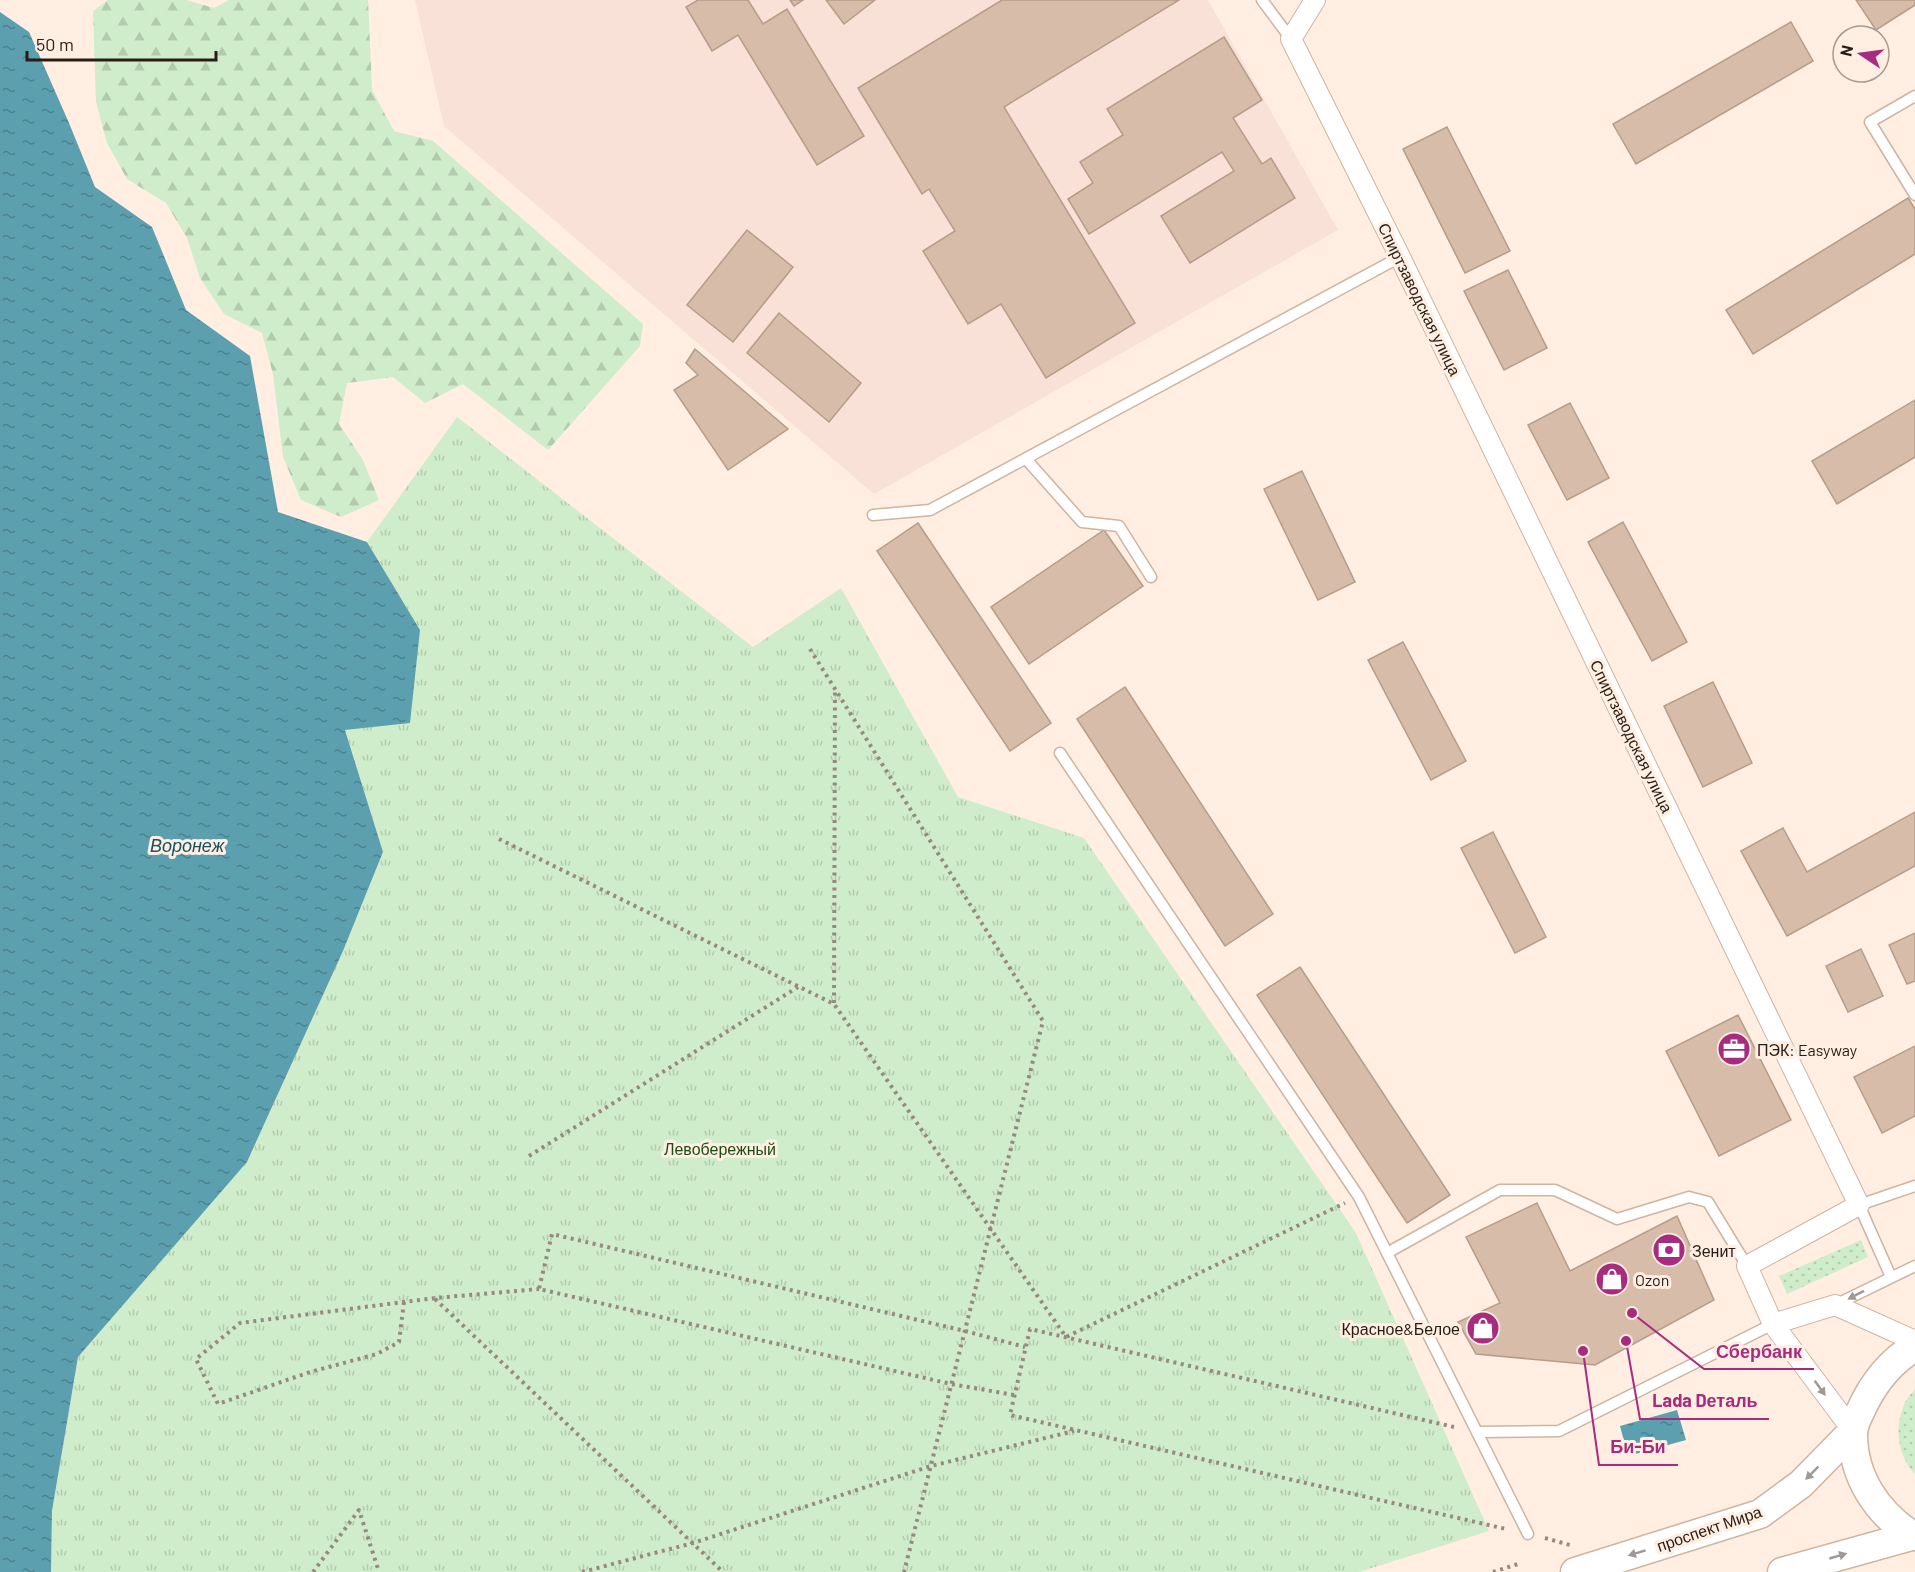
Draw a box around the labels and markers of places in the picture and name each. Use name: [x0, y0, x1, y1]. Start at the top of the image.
office icon: ПЭК: Easyway: [1716, 1031, 1752, 1067]
place label: ПЭК: Easyway: [1757, 1040, 1858, 1059]
bank icon: Зенит: [1651, 1232, 1687, 1268]
place label: Зенит: [1692, 1241, 1736, 1260]
shop icon: Ozon: [1594, 1261, 1630, 1297]
place label: Ozon: [1635, 1270, 1669, 1289]
shop icon: Красное&Белое: [1465, 1310, 1501, 1346]
place label: Красное&Белое: [1342, 1319, 1460, 1338]
callout: Сбербанк: [1704, 1333, 1814, 1369]
callout: Lada Dеталь: [1640, 1383, 1769, 1419]
callout: Би-Би: [1599, 1429, 1678, 1465]

